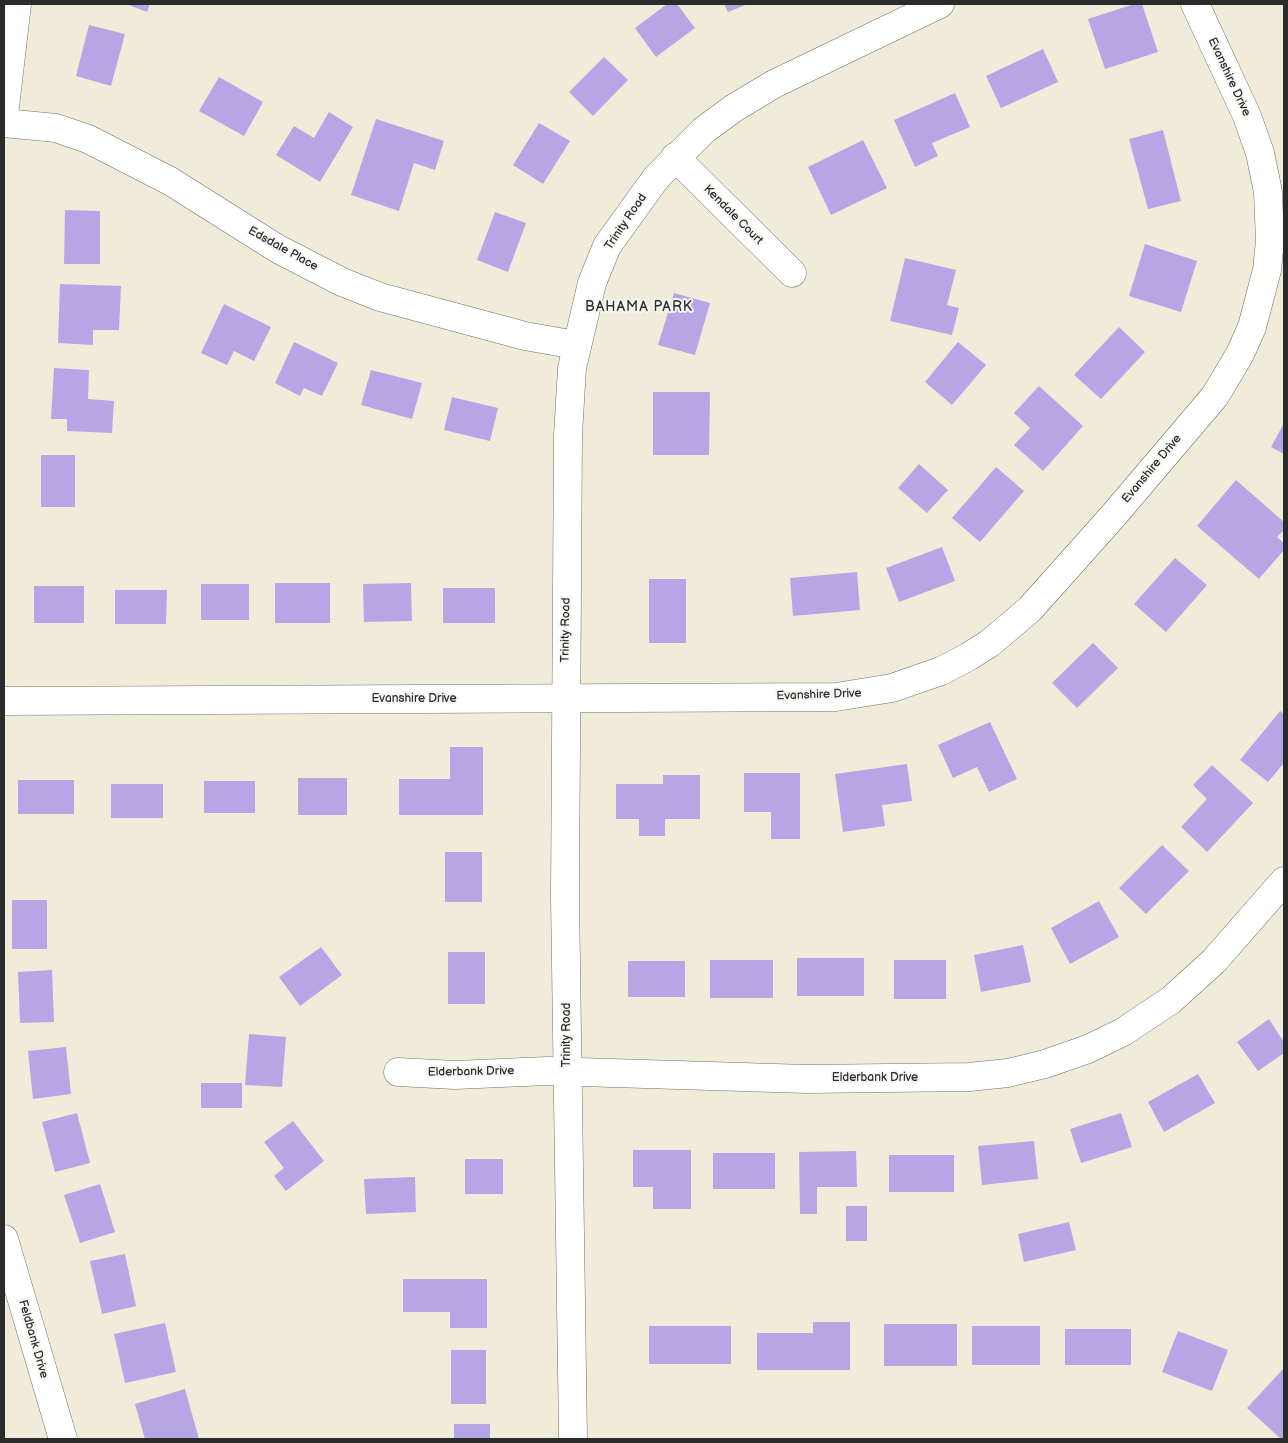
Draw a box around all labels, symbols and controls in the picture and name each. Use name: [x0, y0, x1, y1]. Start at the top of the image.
street label: Evanshire Drive: [1204, 35, 1254, 119]
street label: Kendale Court: [700, 182, 766, 248]
street label: Trinity Road: [602, 191, 650, 253]
street label: Edsdale Place: [245, 224, 321, 274]
district label: BAHAMA PARK: [584, 299, 694, 315]
street label: Evanshire Drive: [1119, 432, 1185, 506]
street label: Trinity Road: [558, 598, 574, 662]
street label: Evanshire Drive: [776, 686, 862, 704]
street label: Evanshire Drive: [371, 692, 457, 706]
street label: Trinity Road: [560, 1003, 574, 1067]
street label: Elderbank Drive: [428, 1064, 514, 1080]
street label: Elderbank Drive: [832, 1071, 918, 1085]
street label: Feldbank Drive: [15, 1298, 51, 1380]

